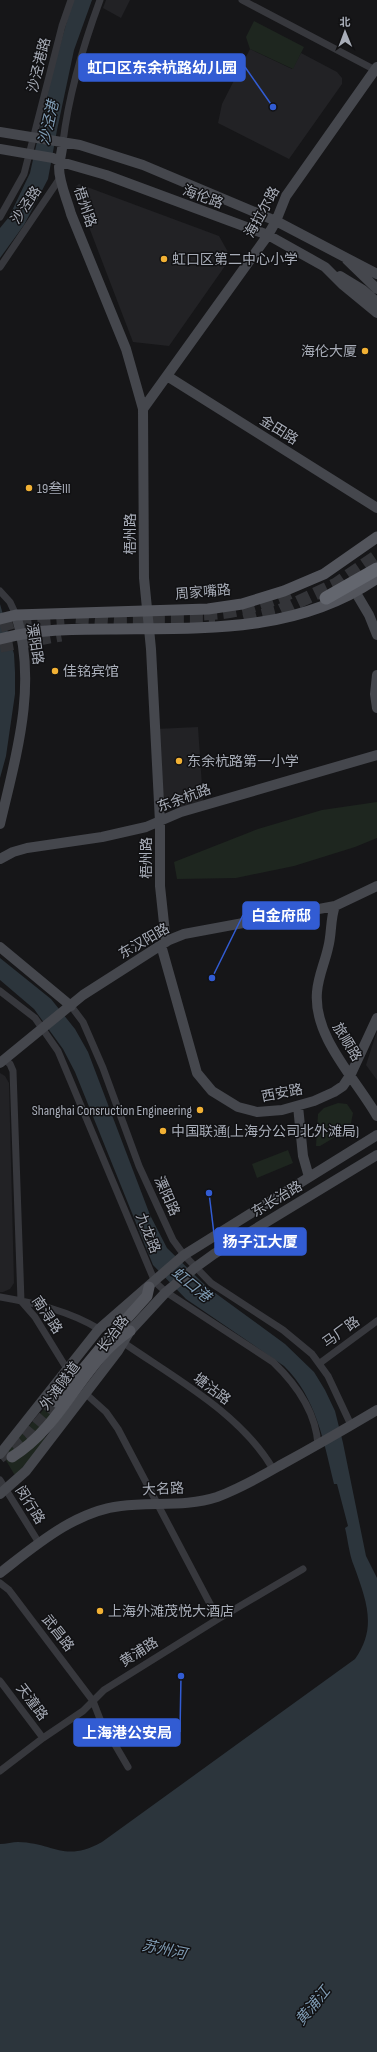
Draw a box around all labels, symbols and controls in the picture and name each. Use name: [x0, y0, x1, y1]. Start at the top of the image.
north arrow: [325, 12, 365, 52]
text: 北: [339, 16, 350, 29]
street label: 沙泾港路: [24, 36, 54, 94]
callout: 虹口区东余杭路幼儿园: [79, 54, 245, 81]
text: 虹口区东余杭路幼儿园: [87, 59, 237, 78]
water label: 沙泾港: [35, 97, 64, 147]
street label: 海伦路: [180, 182, 226, 212]
street label: 沙泾路: [7, 183, 45, 227]
street label: 海拉尔路: [241, 183, 283, 241]
street label: 梧州路: [70, 184, 100, 230]
place label: 虹口区第二中心小学: [172, 251, 298, 268]
marker: 虹口区第二中心小学: [159, 254, 169, 264]
place label: 海伦大厦: [301, 343, 357, 360]
marker: 海伦大厦: [360, 346, 370, 356]
street label: 金田路: [257, 412, 301, 448]
place label: 19叁III: [37, 480, 71, 497]
marker: 19叁III: [24, 483, 34, 493]
street label: 梧州路: [122, 513, 139, 555]
street label: 周家嘴路: [174, 581, 232, 603]
street label: 溧阳路: [23, 622, 47, 666]
place label: 佳铭宾馆: [63, 663, 119, 680]
marker: 佳铭宾馆: [50, 666, 60, 676]
place label: 东余杭路第一小学: [187, 753, 299, 770]
marker: 东余杭路第一小学: [174, 756, 184, 766]
street label: 东余杭路: [155, 780, 213, 816]
street label: 梧州路: [138, 837, 155, 879]
callout: 白金府邸: [243, 902, 319, 929]
text: 白金府邸: [251, 907, 311, 926]
street label: 东汉阳路: [116, 920, 172, 962]
street label: 旅顺路: [329, 1020, 365, 1064]
street label: 西安路: [260, 1081, 304, 1105]
place label: Shanghai Consruction Engineering: [32, 1102, 192, 1119]
marker: Shanghai Consruction Engineering: [195, 1105, 205, 1115]
place label: 中国联通(上海分公司北外滩局): [171, 1123, 359, 1140]
marker: 中国联通(上海分公司北外滩局): [158, 1126, 168, 1136]
street label: 溧阳路: [151, 1173, 183, 1219]
street label: 东长治路: [249, 1177, 305, 1221]
street label: 九龙路: [132, 1210, 164, 1256]
callout: 扬子江大厦: [215, 1228, 306, 1255]
text: 扬子江大厦: [222, 1233, 298, 1252]
water label: 虹口港: [168, 1263, 216, 1308]
street label: 南浔路: [28, 1293, 66, 1337]
street label: 长治路: [94, 1312, 132, 1356]
street label: 马厂路: [319, 1313, 363, 1351]
street label: 外滩隧道: [36, 1359, 84, 1413]
street label: 塘沽路: [190, 1370, 234, 1408]
street label: 大名路: [142, 1479, 184, 1499]
street label: 闵行路: [12, 1483, 48, 1527]
place label: 上海外滩茂悦大酒店: [108, 1603, 234, 1620]
marker: 上海外滩茂悦大酒店: [95, 1606, 105, 1616]
street label: 武昌路: [38, 1611, 78, 1655]
street label: 黄浦路: [117, 1634, 161, 1670]
street label: 天潼路: [13, 1680, 51, 1724]
callout: 上海港公安局: [74, 1719, 180, 1746]
text: 上海港公安局: [82, 1724, 172, 1743]
water label: 苏州河: [140, 1936, 191, 1965]
water label: 黄浦江: [291, 1981, 336, 2029]

